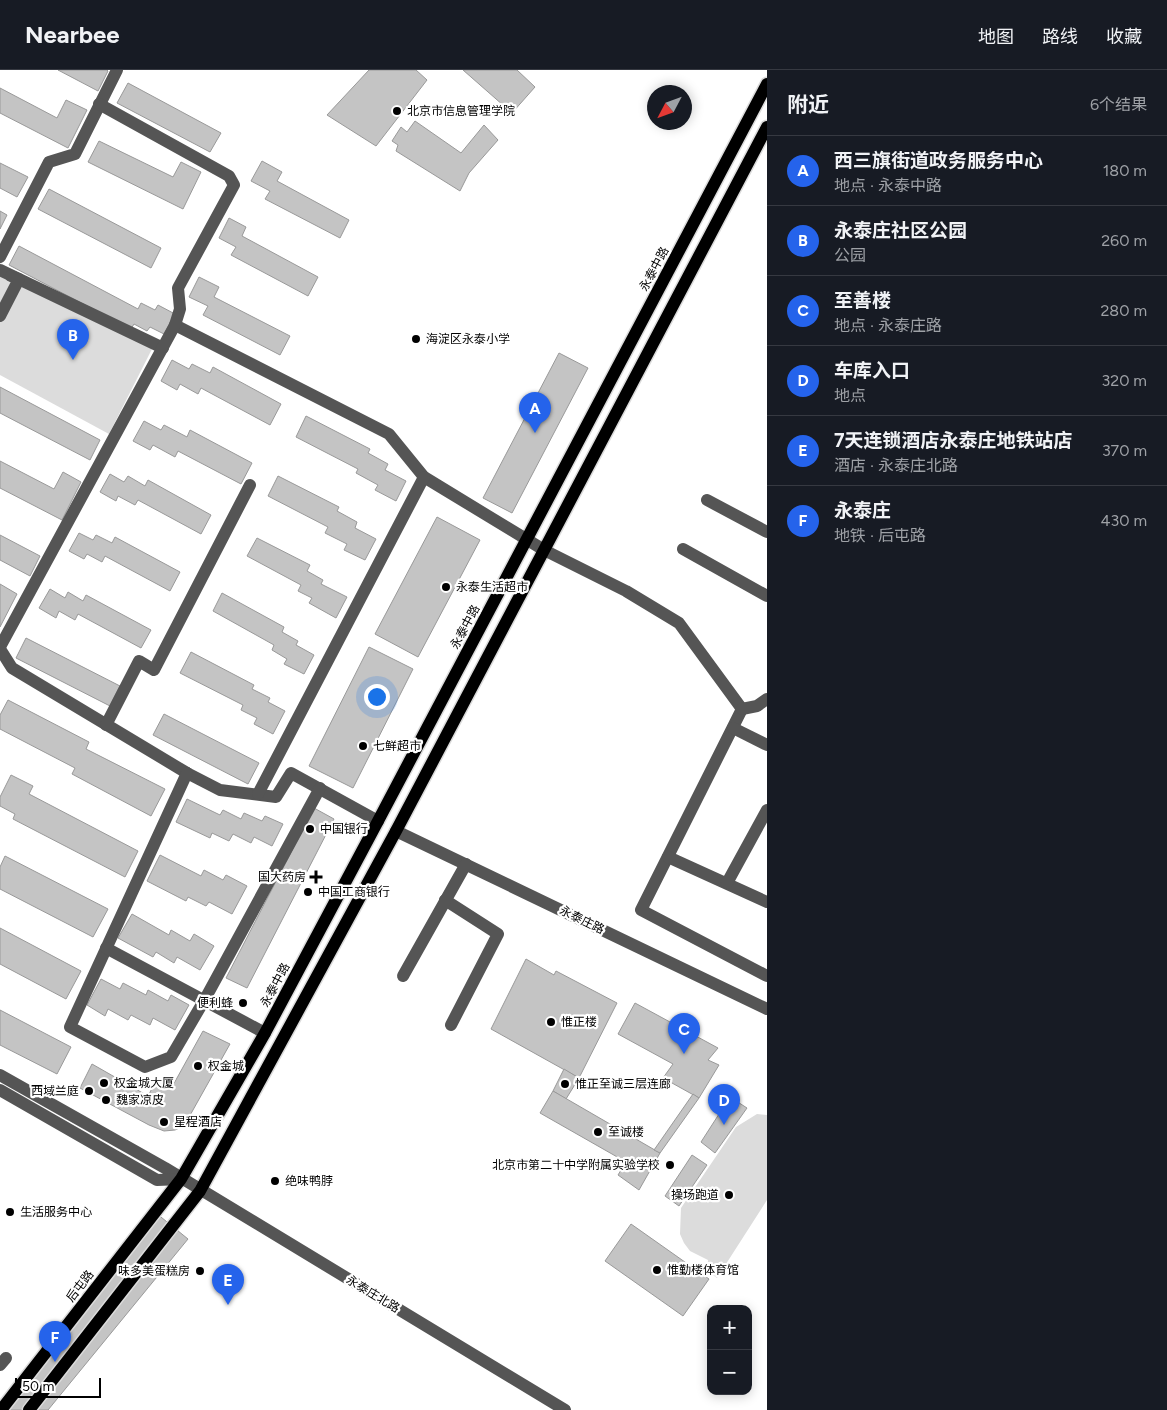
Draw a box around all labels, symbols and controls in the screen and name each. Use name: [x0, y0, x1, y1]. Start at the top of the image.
text: Nearbee: [25, 20, 120, 49]
text: 地图: [978, 26, 1014, 48]
text: 路线: [1042, 26, 1078, 48]
text: 收藏: [1106, 26, 1142, 48]
north arrow: [647, 85, 692, 130]
text: 附近: [787, 92, 829, 117]
text: 6个结果: [1090, 95, 1147, 114]
place label: 北京市信息管理学院: [407, 104, 515, 118]
marker: 北京市信息管理学院: [391, 105, 403, 117]
text: 西三旗街道政务服务中心: [834, 149, 1043, 172]
text: A: [797, 161, 809, 180]
text: 180 m: [1103, 161, 1147, 180]
text: 地点 · 永泰中路: [834, 176, 942, 195]
text: 永泰庄社区公园: [834, 219, 967, 242]
text: B: [798, 231, 808, 250]
text: 260 m: [1101, 231, 1147, 250]
street label: 永泰中路: [637, 245, 671, 293]
text: 公园: [834, 246, 866, 265]
text: 至善楼: [834, 289, 891, 312]
text: C: [797, 301, 809, 320]
text: 280 m: [1100, 301, 1147, 320]
text: 地点 · 永泰庄路: [834, 316, 942, 335]
pin: B: [57, 319, 89, 360]
place label: 海淀区永泰小学: [426, 332, 510, 346]
marker: 海淀区永泰小学: [410, 333, 422, 345]
text: 车库入口: [834, 359, 910, 382]
text: D: [797, 371, 809, 390]
text: 320 m: [1102, 371, 1147, 390]
text: 地点: [834, 386, 866, 405]
pin: A: [519, 392, 551, 433]
text: 7天连锁酒店永泰庄地铁站店: [834, 429, 1073, 452]
text: E: [798, 441, 808, 460]
text: 370 m: [1102, 441, 1147, 460]
text: 酒店 · 永泰庄北路: [834, 456, 958, 475]
text: 永泰庄: [834, 499, 891, 522]
text: F: [799, 511, 807, 530]
text: 430 m: [1101, 511, 1147, 530]
text: 地铁 · 后屯路: [834, 526, 926, 545]
place label: 永泰生活超市: [456, 580, 528, 594]
marker: 永泰生活超市: [440, 581, 452, 593]
street label: 永泰中路: [448, 603, 482, 651]
your location: [364, 684, 390, 710]
place label: 七鲜超市: [373, 739, 421, 753]
marker: 七鲜超市: [357, 740, 369, 752]
place label: 中国银行: [320, 822, 368, 836]
marker: 中国银行: [304, 823, 316, 835]
place label: 国大药房: [258, 870, 306, 884]
marker: 国大药房: [310, 871, 322, 883]
place label: 中国工商银行: [318, 885, 390, 899]
marker: 中国工商银行: [302, 886, 314, 898]
street label: 永泰庄路: [557, 903, 607, 937]
street label: 永泰中路: [258, 961, 292, 1009]
place label: 便利蜂: [197, 996, 233, 1010]
marker: 便利蜂: [237, 997, 249, 1009]
pin: C: [668, 1013, 700, 1054]
place label: 惟正楼: [561, 1015, 597, 1029]
marker: 惟正楼: [545, 1016, 557, 1028]
place label: 权金城: [208, 1059, 244, 1073]
marker: 权金城: [192, 1060, 204, 1072]
place label: 权金城大厦: [114, 1076, 174, 1090]
marker: 权金城大厦: [98, 1077, 110, 1089]
place label: 惟正至诚三层连廊: [575, 1077, 671, 1091]
marker: 惟正至诚三层连廊: [559, 1078, 571, 1090]
place label: 西域兰庭: [31, 1084, 79, 1098]
pin: D: [708, 1084, 740, 1125]
marker: 西域兰庭: [83, 1085, 95, 1097]
place label: 魏家凉皮: [116, 1093, 164, 1107]
marker: 魏家凉皮: [100, 1094, 112, 1106]
place label: 星程酒店: [174, 1115, 222, 1129]
marker: 星程酒店: [158, 1116, 170, 1128]
place label: 至诚楼: [608, 1125, 644, 1139]
marker: 至诚楼: [592, 1126, 604, 1138]
place label: 北京市第二十中学附属实验学校: [492, 1158, 660, 1172]
marker: 北京市第二十中学附属实验学校: [664, 1159, 676, 1171]
place label: 绝味鸭脖: [285, 1174, 333, 1188]
marker: 绝味鸭脖: [269, 1175, 281, 1187]
place label: 操场跑道: [671, 1188, 719, 1202]
marker: 操场跑道: [723, 1189, 735, 1201]
place label: 生活服务中心: [20, 1205, 92, 1219]
marker: 生活服务中心: [4, 1206, 16, 1218]
place label: 惟勤楼体育馆: [667, 1263, 739, 1277]
place label: 味多美蛋糕房: [118, 1264, 190, 1278]
pin: E: [212, 1264, 244, 1305]
marker: 惟勤楼体育馆: [651, 1264, 663, 1276]
marker: 味多美蛋糕房: [194, 1265, 206, 1277]
street label: 后屯路: [63, 1268, 97, 1304]
street label: 永泰庄北路: [344, 1273, 402, 1315]
map controls: [707, 1305, 752, 1395]
button: +: [707, 1305, 752, 1350]
pin: F: [39, 1321, 71, 1362]
button: −: [707, 1350, 752, 1395]
scale bar: [15, 1375, 101, 1398]
text: 50 m: [22, 1378, 54, 1395]

